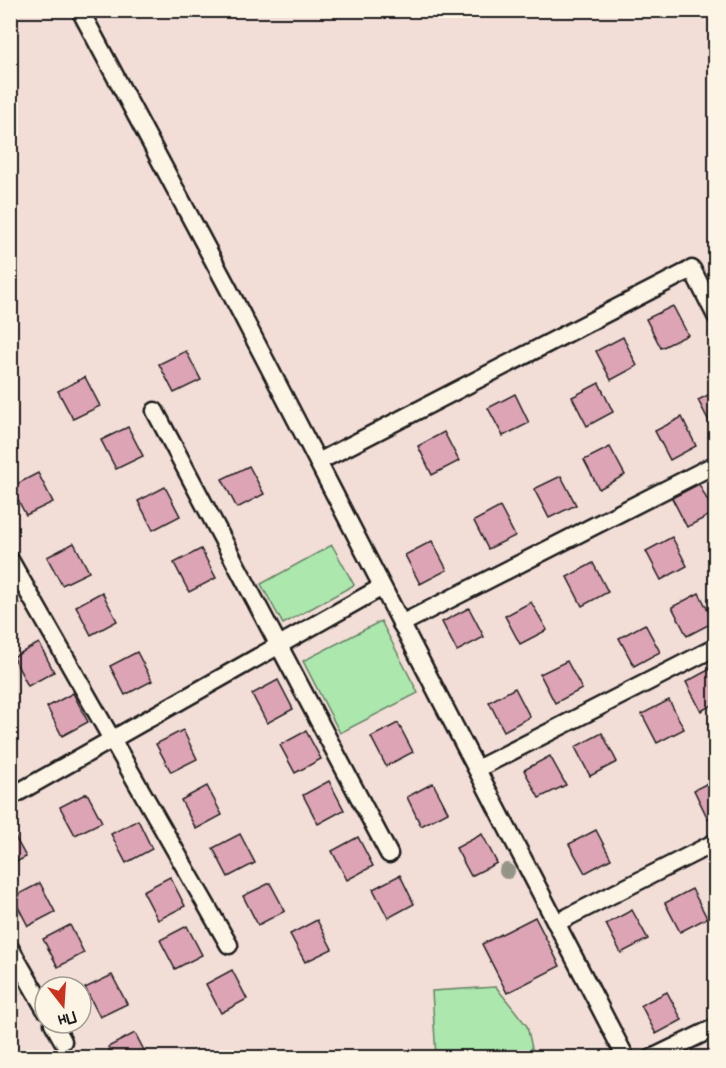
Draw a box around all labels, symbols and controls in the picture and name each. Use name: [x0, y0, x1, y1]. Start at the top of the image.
north arrow: [33, 975, 93, 1035]
text: Пн: [56, 1006, 78, 1031]

